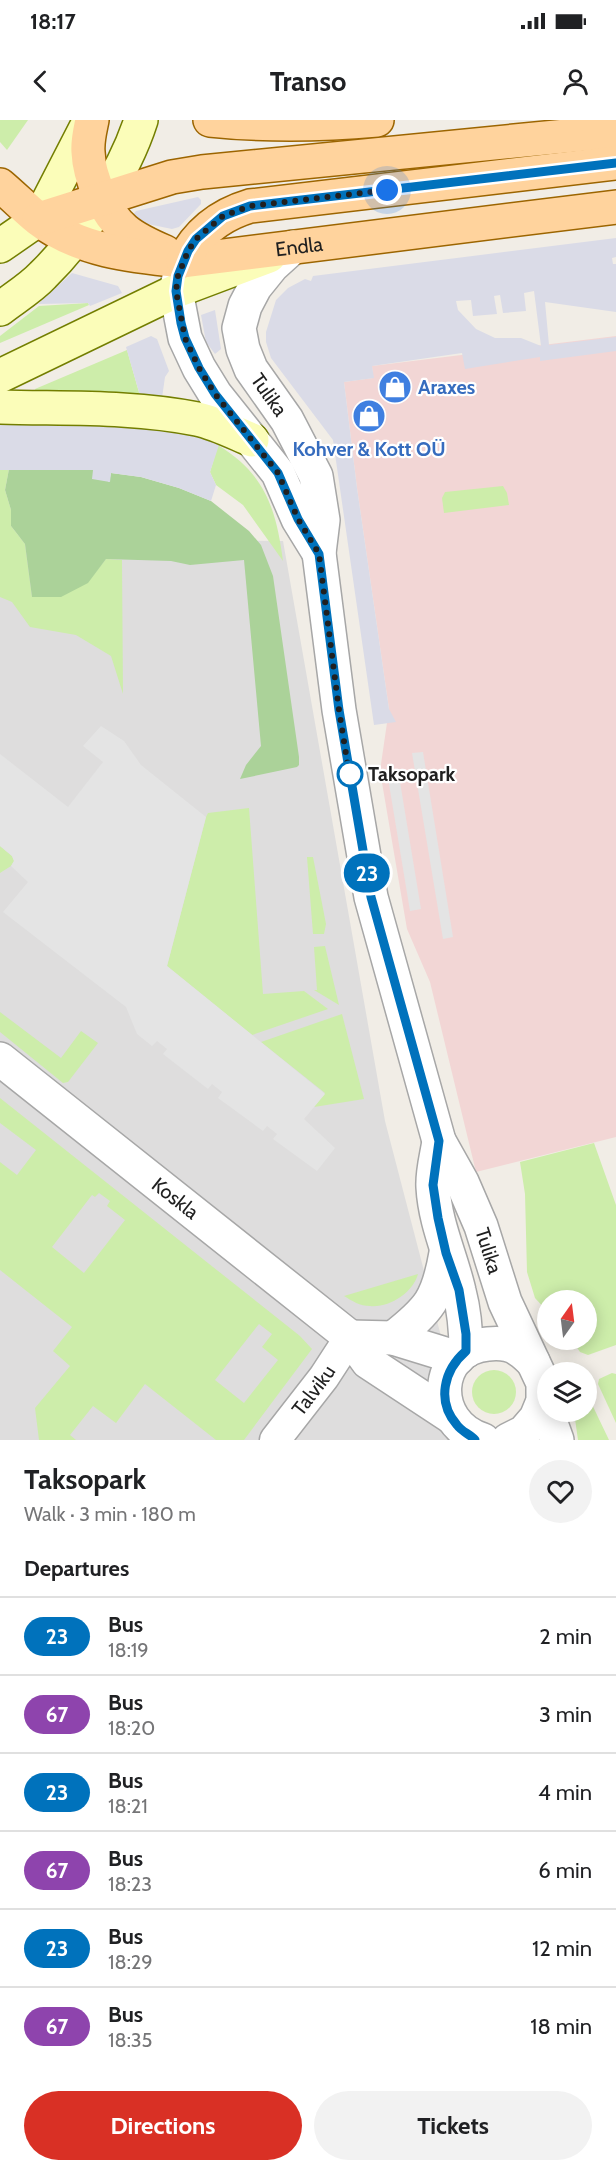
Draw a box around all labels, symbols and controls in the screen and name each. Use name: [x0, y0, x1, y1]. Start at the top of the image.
text: 18:17: [30, 8, 76, 35]
icon: back: [24, 65, 57, 98]
text: Transo: [270, 65, 346, 98]
icon: person: [559, 65, 592, 98]
your location: [372, 175, 402, 205]
street label: Endla: [274, 232, 324, 261]
street label: Tulika: [246, 369, 293, 421]
shop icon: Araxes: [377, 369, 413, 405]
place label: Araxes: [418, 375, 475, 399]
shop icon: Kohver & Kott OÜ: [351, 398, 387, 434]
place label: Kohver & Kott OÜ: [292, 437, 446, 461]
marker: Taksopark: [337, 761, 363, 787]
place label: Taksopark: [368, 762, 456, 786]
line badge: 23: [340, 854, 394, 892]
text: 23: [356, 861, 378, 886]
street label: Koskla: [147, 1172, 204, 1225]
street label: Tulika: [470, 1225, 507, 1277]
north arrow: [537, 1290, 597, 1350]
map controls: [537, 1290, 597, 1422]
street label: Talviku: [287, 1361, 340, 1420]
button: layers: [537, 1362, 597, 1422]
button: heart: [529, 1460, 592, 1523]
text: Taksopark: [24, 1462, 146, 1496]
text: Walk · 3 min · 180 m: [24, 1502, 196, 1526]
text: Departures: [24, 1555, 129, 1582]
text: Bus: [108, 1611, 143, 1638]
text: 2 min: [539, 1623, 592, 1650]
text: 23: [46, 1624, 68, 1649]
text: 18:19: [108, 1638, 149, 1662]
text: Bus: [108, 1689, 143, 1716]
text: 3 min: [539, 1701, 592, 1728]
text: 67: [46, 1702, 68, 1727]
text: 18:20: [108, 1716, 155, 1740]
text: Bus: [108, 1767, 143, 1794]
text: 4 min: [538, 1779, 592, 1806]
text: 23: [46, 1780, 68, 1805]
text: 18:21: [108, 1794, 148, 1818]
text: Bus: [108, 1845, 143, 1872]
text: 6 min: [538, 1857, 592, 1884]
text: 67: [46, 1858, 68, 1883]
text: 18:23: [108, 1872, 152, 1896]
text: Bus: [108, 1923, 143, 1950]
text: 12 min: [532, 1935, 592, 1962]
text: 23: [46, 1936, 68, 1961]
text: 18:29: [108, 1950, 153, 1974]
text: Bus: [108, 2001, 143, 2028]
text: 18 min: [530, 2013, 592, 2040]
text: 67: [46, 2014, 68, 2039]
text: 18:35: [108, 2028, 152, 2052]
button: Directions: [24, 2091, 302, 2160]
button: Tickets: [314, 2091, 592, 2160]

